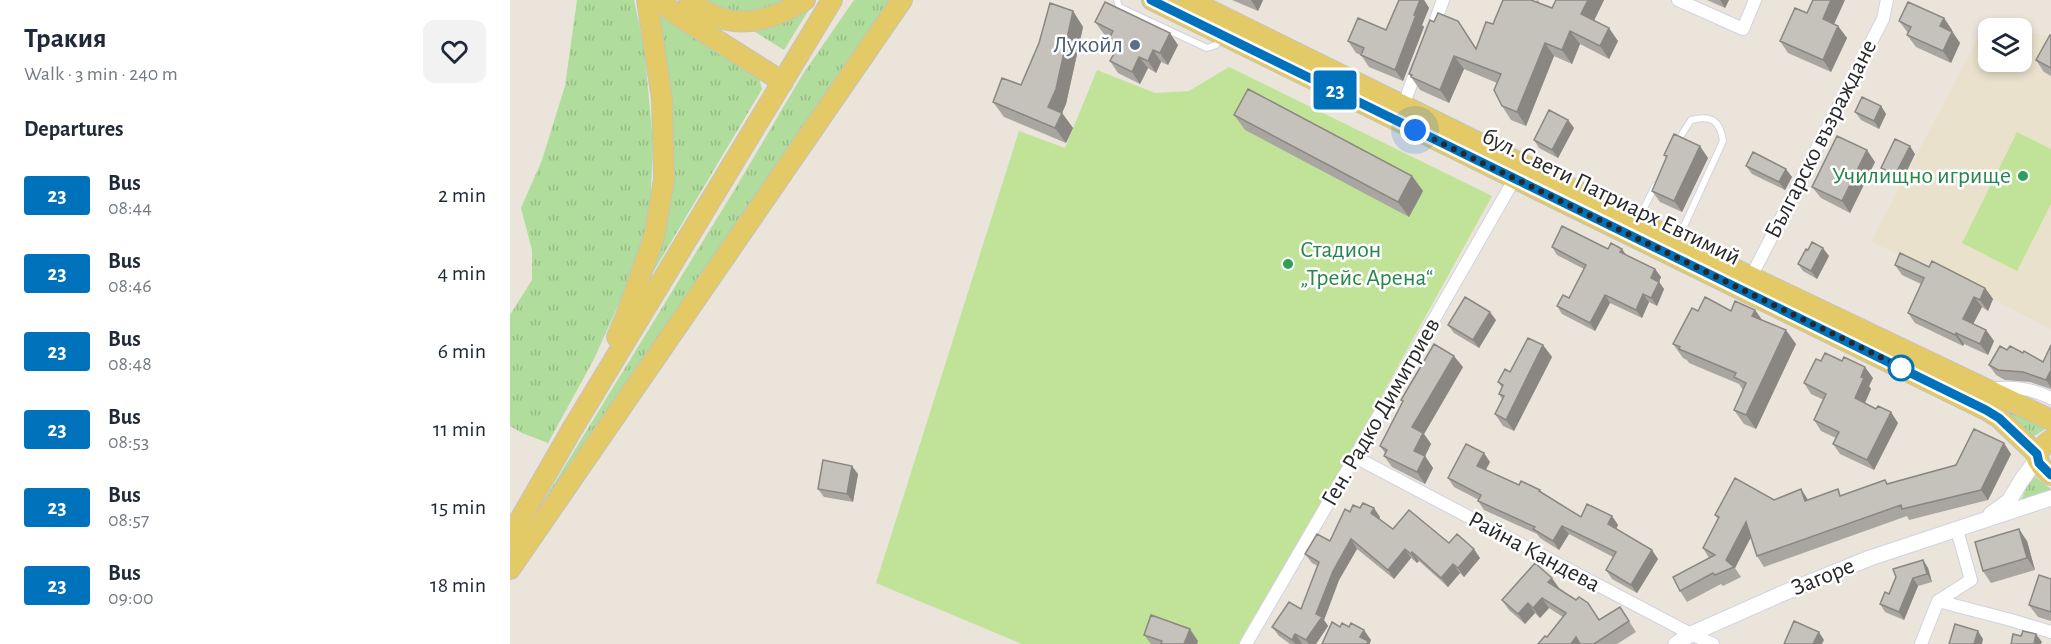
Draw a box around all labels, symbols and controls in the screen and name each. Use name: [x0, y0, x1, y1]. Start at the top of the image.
map controls: [1978, 18, 2032, 72]
button: layers: [1978, 18, 2032, 72]
button: heart: [423, 20, 486, 83]
text: Тракия: [24, 25, 107, 53]
place label: Лукойл: [1053, 33, 1123, 57]
street label: Българско възраждане: [1760, 36, 1882, 242]
marker: Лукойл: [1128, 38, 1142, 52]
text: Walk · 3 min · 240 m: [24, 64, 178, 84]
line badge: 23: [1308, 70, 1362, 110]
text: 23: [1326, 80, 1344, 101]
your location: [1400, 115, 1430, 145]
text: Departures: [24, 118, 124, 140]
street label: бул. Свети Патриарх Евтимий: [1478, 124, 1744, 270]
place label: Училищно игрище: [1832, 164, 2011, 188]
marker: Училищно игрище: [2016, 169, 2030, 183]
text: Bus: [108, 172, 141, 194]
text: 2 min: [438, 184, 486, 206]
text: 23: [48, 185, 66, 206]
text: 08:44: [108, 198, 152, 218]
place label: Стадион „Трейс Арена“: [1300, 238, 1433, 290]
text: Bus: [108, 250, 141, 272]
marker: Стадион „Трейс Арена“: [1281, 257, 1295, 271]
text: 4 min: [438, 262, 486, 284]
text: 23: [48, 263, 66, 284]
text: 08:46: [108, 276, 152, 296]
street label: Ген. Радко Димитриев: [1317, 314, 1445, 510]
text: Bus: [108, 328, 141, 350]
text: 6 min: [438, 340, 486, 362]
text: 23: [48, 341, 66, 362]
text: 08:48: [108, 354, 152, 374]
unlabelled marker: [1888, 355, 1914, 381]
text: Bus: [108, 406, 141, 428]
text: 11 min: [433, 418, 486, 440]
text: 23: [48, 419, 66, 440]
text: 08:53: [108, 432, 149, 452]
text: Bus: [108, 484, 141, 506]
text: 15 min: [431, 496, 486, 518]
text: 23: [48, 497, 66, 518]
street label: Райна Кандева: [1464, 507, 1604, 597]
text: 08:57: [108, 510, 149, 530]
street label: Загоре: [1788, 554, 1858, 600]
text: Bus: [108, 562, 141, 584]
text: 18 min: [430, 574, 486, 596]
text: 23: [48, 575, 66, 596]
text: 09:00: [108, 588, 154, 608]

